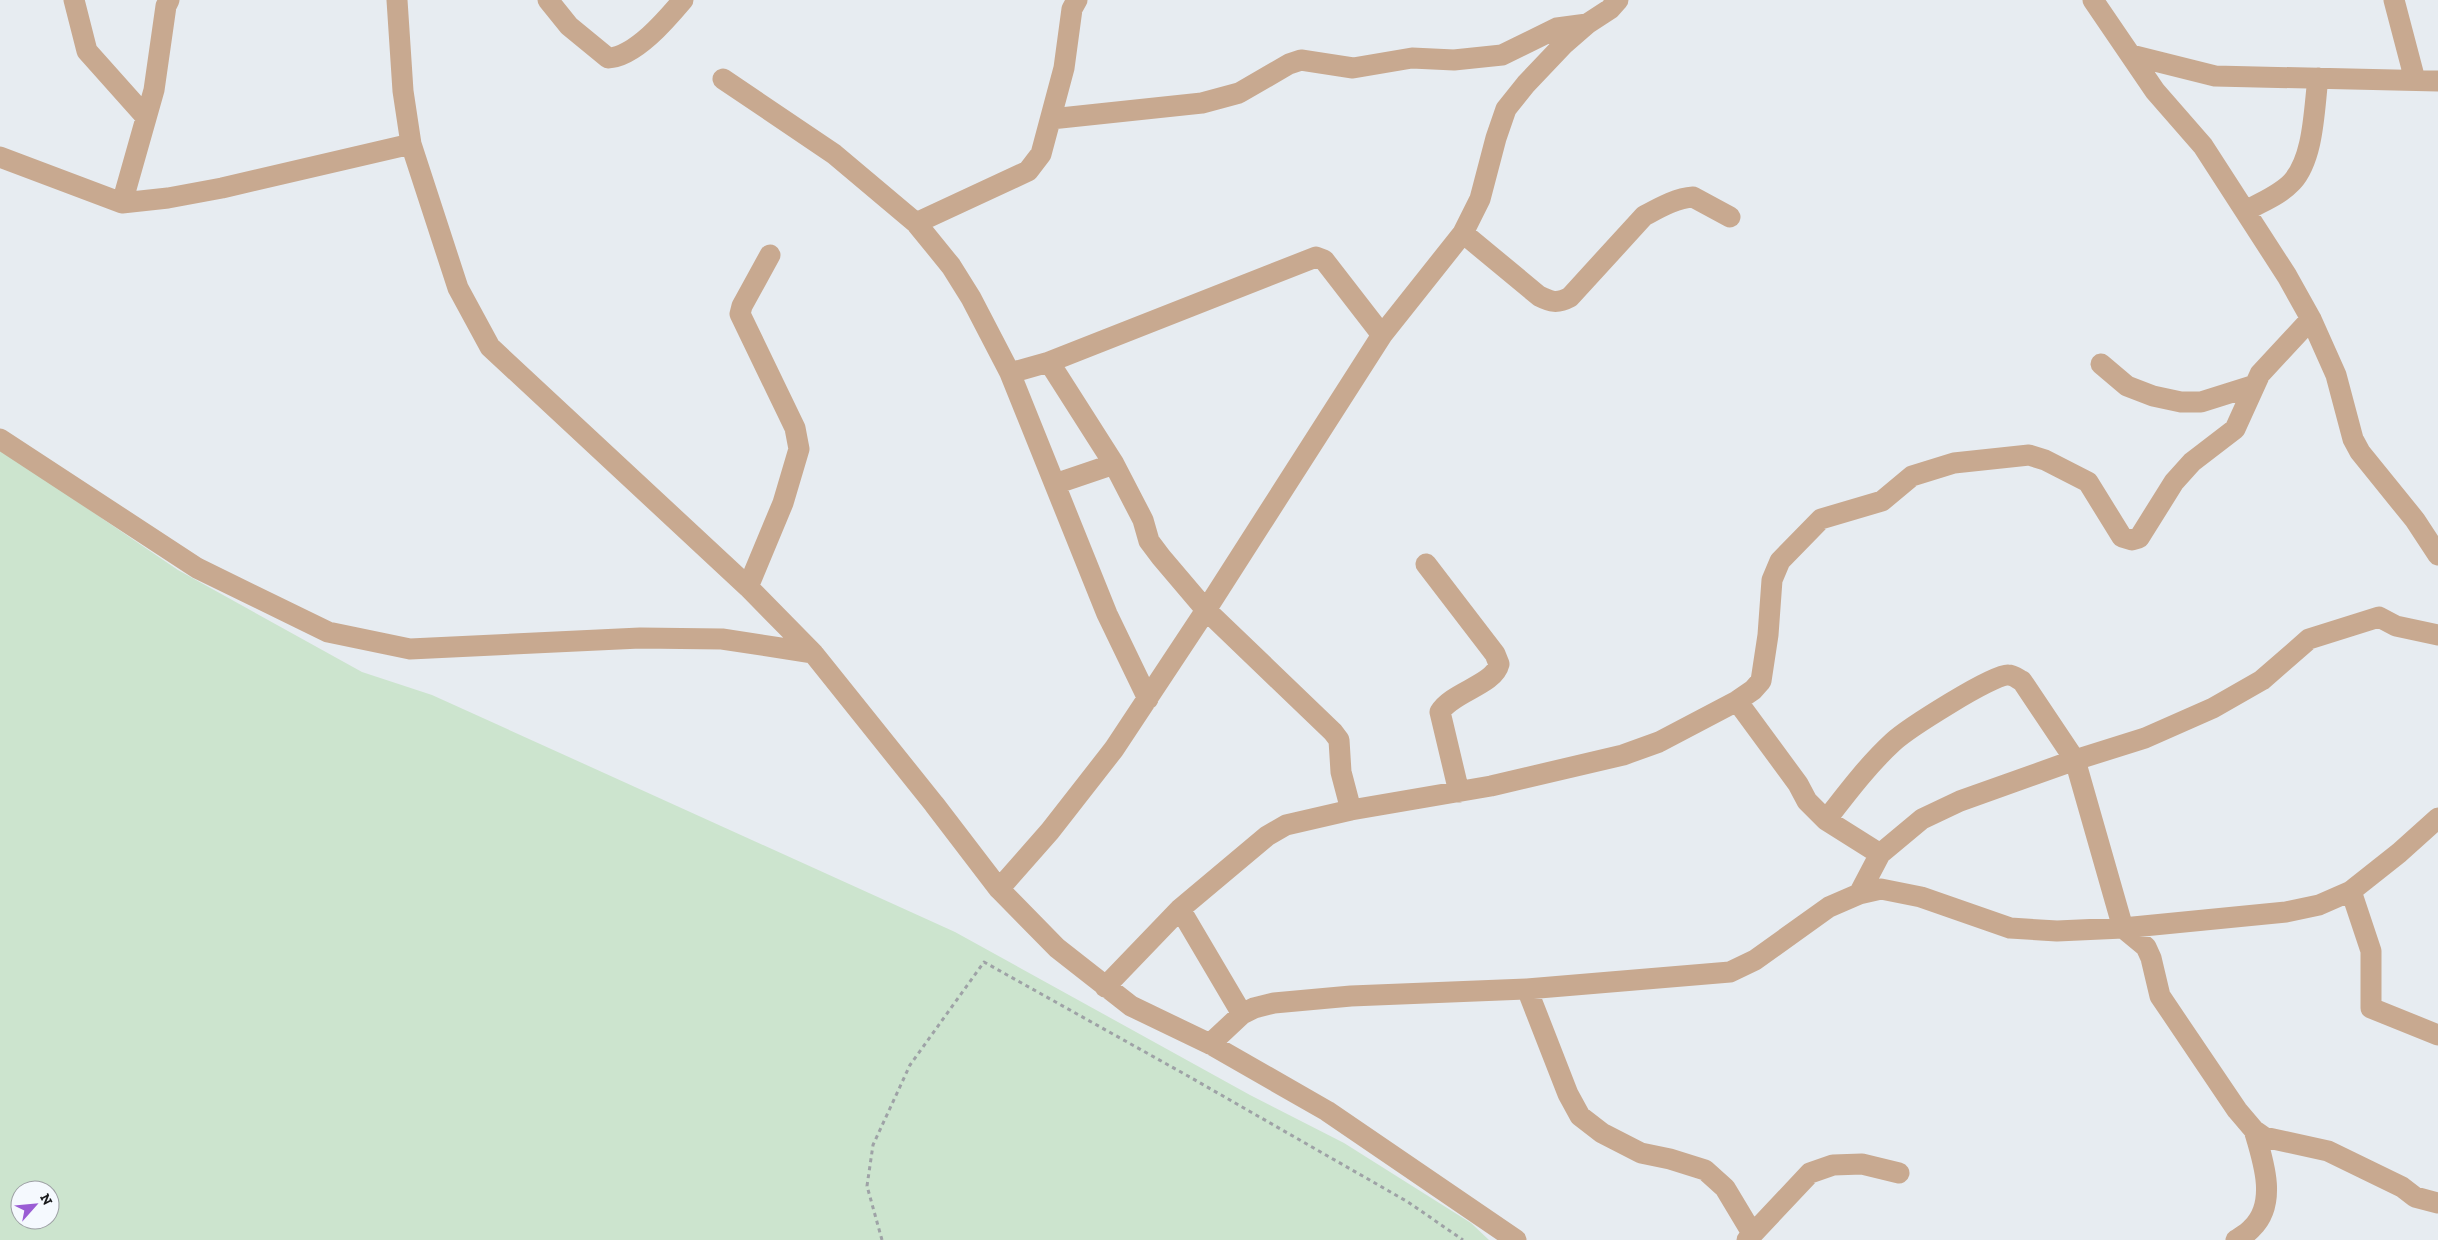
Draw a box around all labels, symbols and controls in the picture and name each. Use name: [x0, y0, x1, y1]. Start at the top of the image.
north arrow: [10, 1180, 60, 1230]
text: N: [36, 1191, 56, 1208]

